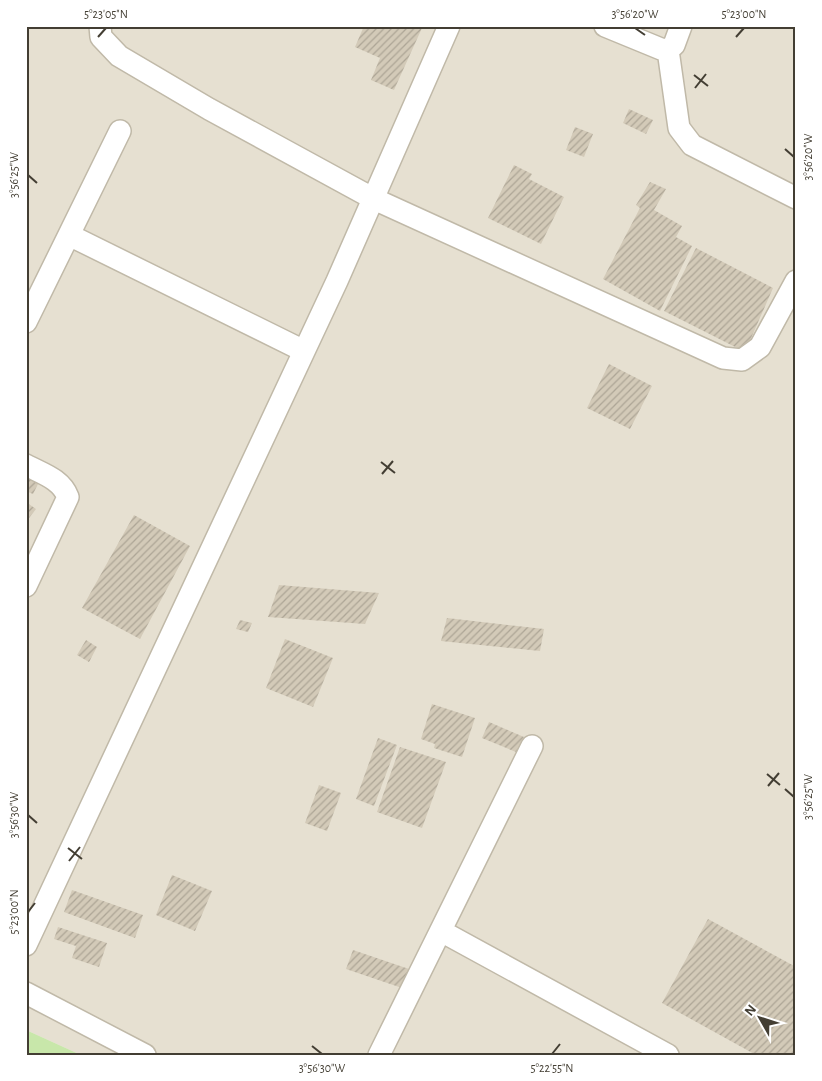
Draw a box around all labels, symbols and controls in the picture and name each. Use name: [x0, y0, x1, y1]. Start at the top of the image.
text: 5°23'05"N: [84, 8, 128, 20]
text: 3°56'20"W: [611, 8, 659, 20]
text: 5°23'00"N: [721, 8, 767, 20]
text: 3°56'20"W: [802, 133, 814, 181]
text: 3°56'25"W: [8, 152, 20, 198]
text: 3°56'25"W: [802, 774, 814, 820]
text: 3°56'30"W: [8, 791, 20, 838]
text: 5°23'00"N: [8, 889, 20, 935]
north arrow: [734, 994, 784, 1044]
text: N: [742, 1002, 759, 1019]
text: 3°56'30"W: [299, 1062, 346, 1074]
text: 5°22'55"N: [530, 1062, 574, 1074]

